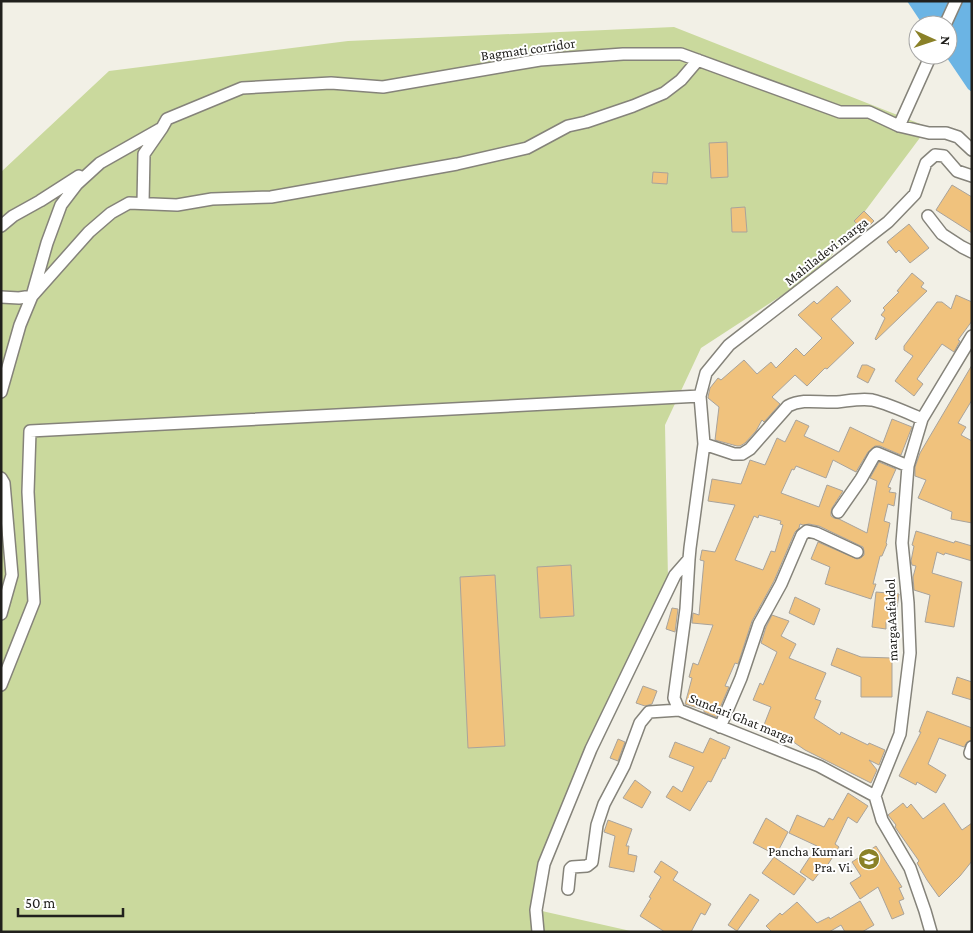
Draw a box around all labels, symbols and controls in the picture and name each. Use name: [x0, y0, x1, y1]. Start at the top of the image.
north arrow: [908, 15, 958, 65]
street label: Bagmati corridor: [480, 34, 576, 64]
text: N: [938, 35, 954, 46]
street label: Mahiladevi marga: [781, 213, 871, 289]
street label: margaAafaldol: [882, 578, 900, 661]
street label: Sundari Ghat marga: [687, 690, 798, 747]
place label: Pancha Kumari Pra. Vi.: [768, 843, 853, 875]
school or university icon: Pancha Kumari Pra. Vi.: [857, 847, 881, 871]
scale bar: [18, 886, 122, 918]
text: 50 m: [25, 895, 55, 911]

